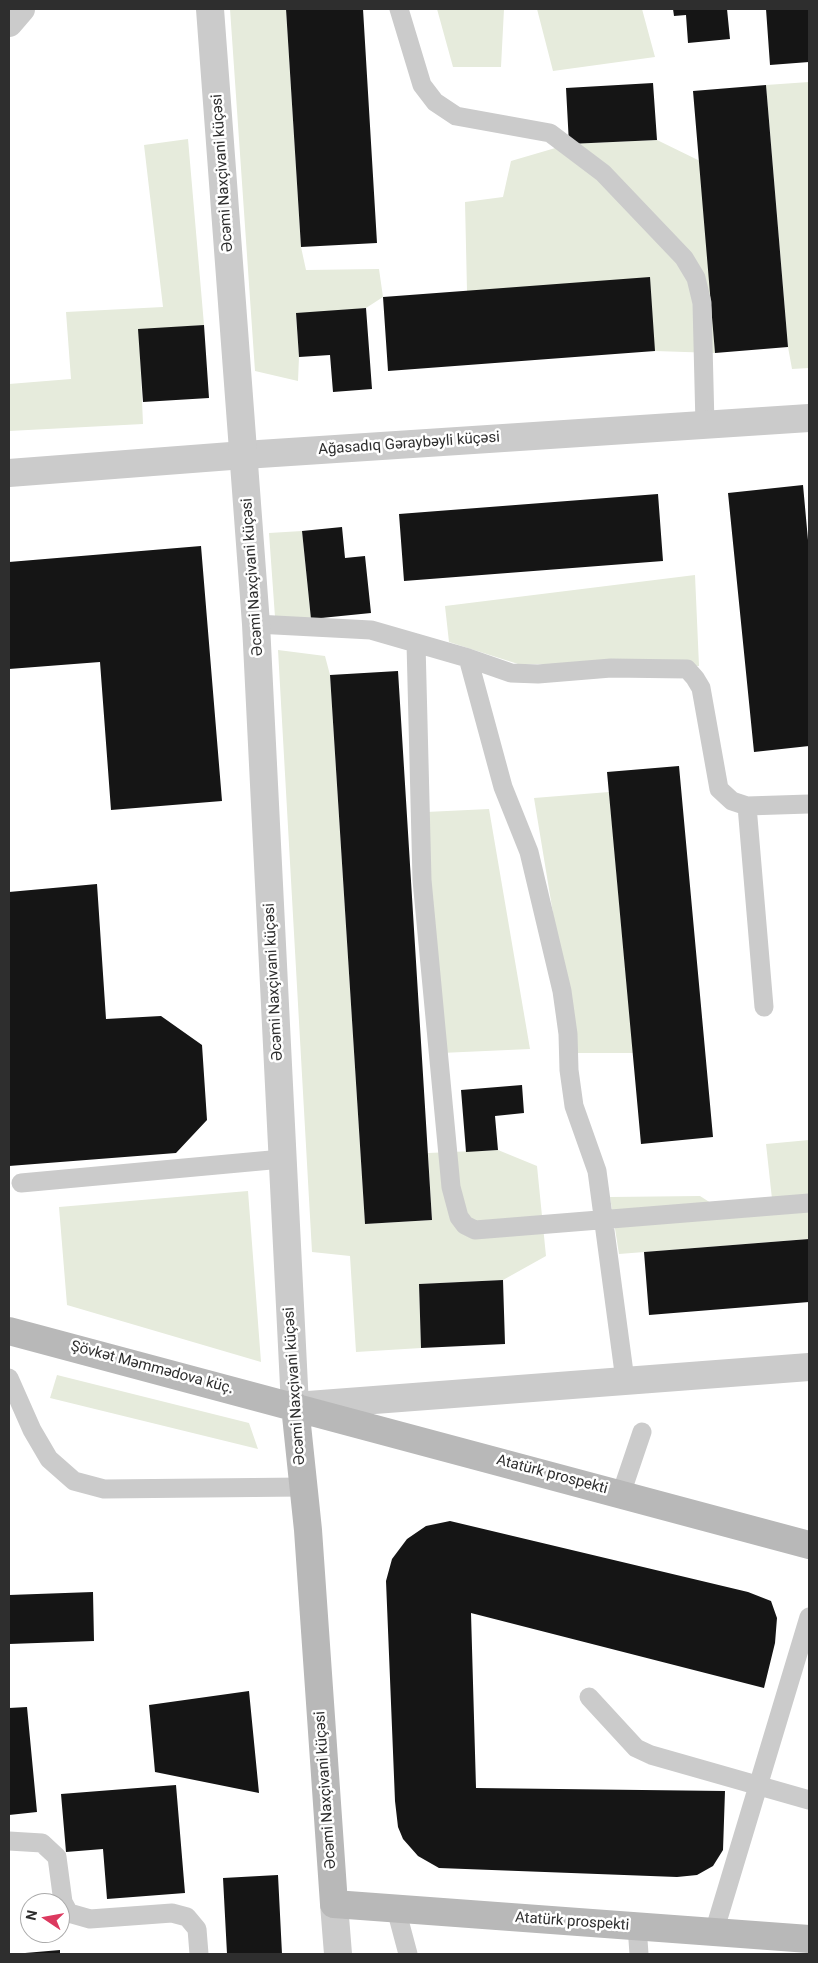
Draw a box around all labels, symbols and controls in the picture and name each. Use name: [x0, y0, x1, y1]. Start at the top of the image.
street label: Əcəmi Naxçivani küçəsi: [209, 93, 237, 253]
street label: Ağasadıq Gəraybəyli küçəsi: [318, 429, 500, 459]
street label: Əcəmi Naxçivani küçəsi: [239, 497, 267, 657]
street label: Əcəmi Naxçivani küçəsi: [261, 902, 287, 1062]
street label: Əcəmi Naxçivani küçəsi: [281, 1306, 309, 1466]
street label: Şövkət Məmmədova küç.: [69, 1338, 235, 1398]
street label: Atatürk prospekti: [494, 1451, 610, 1499]
street label: Əcəmi Naxçivani küçəsi: [312, 1710, 340, 1870]
north arrow: [20, 1893, 70, 1943]
text: N: [22, 1909, 40, 1922]
street label: Atatürk prospekti: [514, 1909, 630, 1935]

